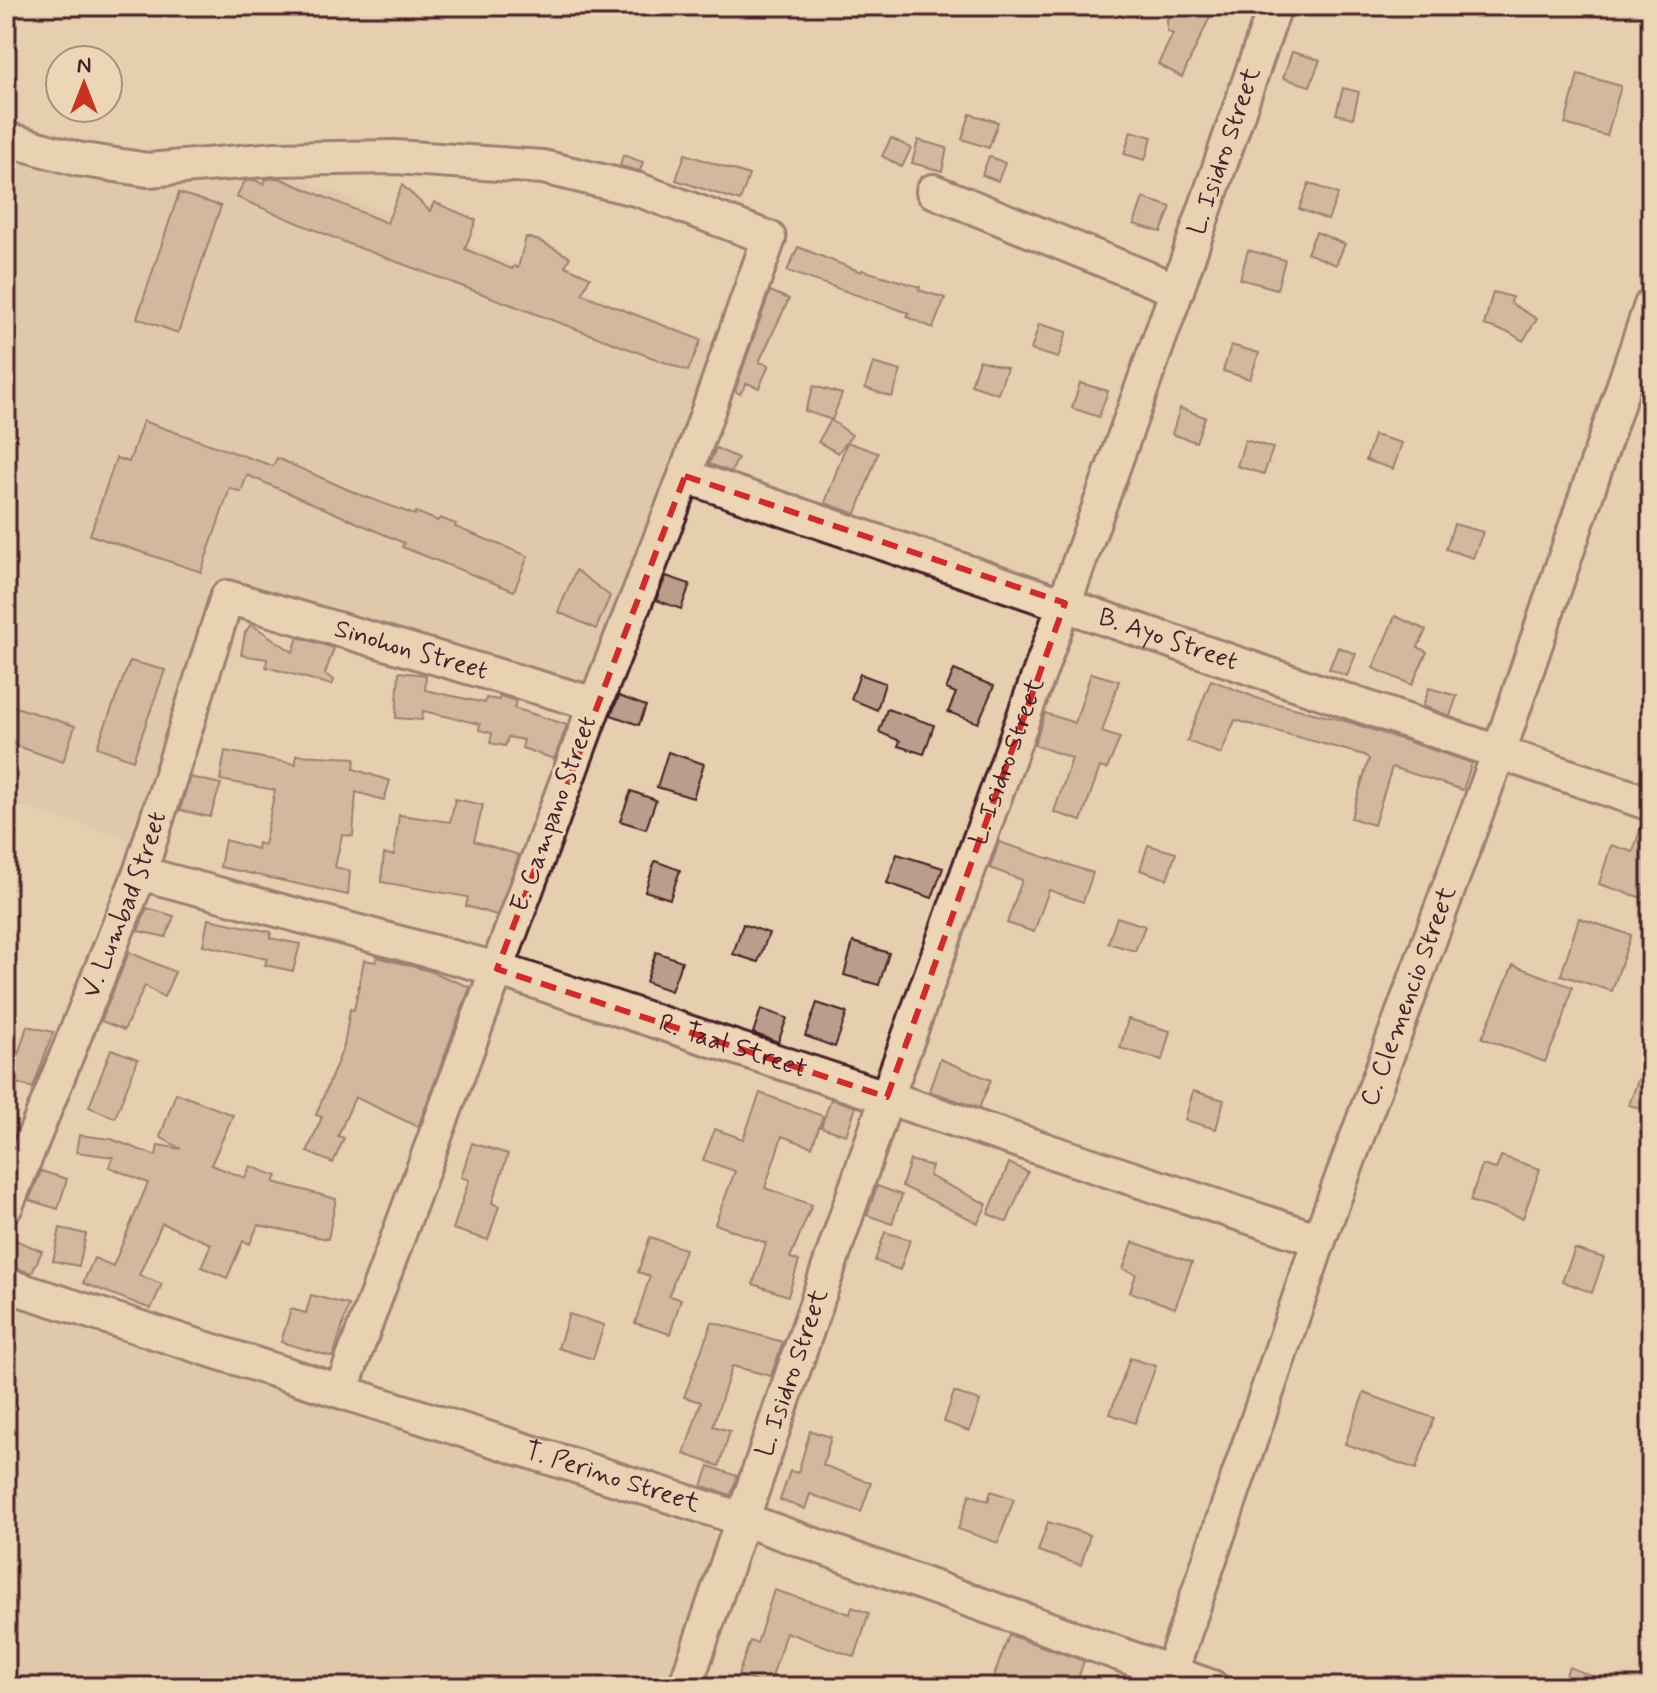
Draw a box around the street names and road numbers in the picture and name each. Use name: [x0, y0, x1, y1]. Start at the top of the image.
street label: L. Isidro Street: [1180, 63, 1270, 240]
street label: B. Ayo Street: [1094, 601, 1242, 679]
street label: Sinohon Street: [330, 612, 492, 689]
street label: L. Isidro Street: [962, 673, 1053, 850]
street label: E. Campano Street: [503, 711, 605, 917]
street label: V. Lumbad Street: [74, 807, 175, 1003]
street label: C. Clemencio Street: [1353, 882, 1465, 1111]
street label: R. Taal Street: [654, 1006, 811, 1087]
street label: L. Isidro Street: [748, 1284, 837, 1461]
street label: T. Perino Street: [520, 1434, 704, 1521]

